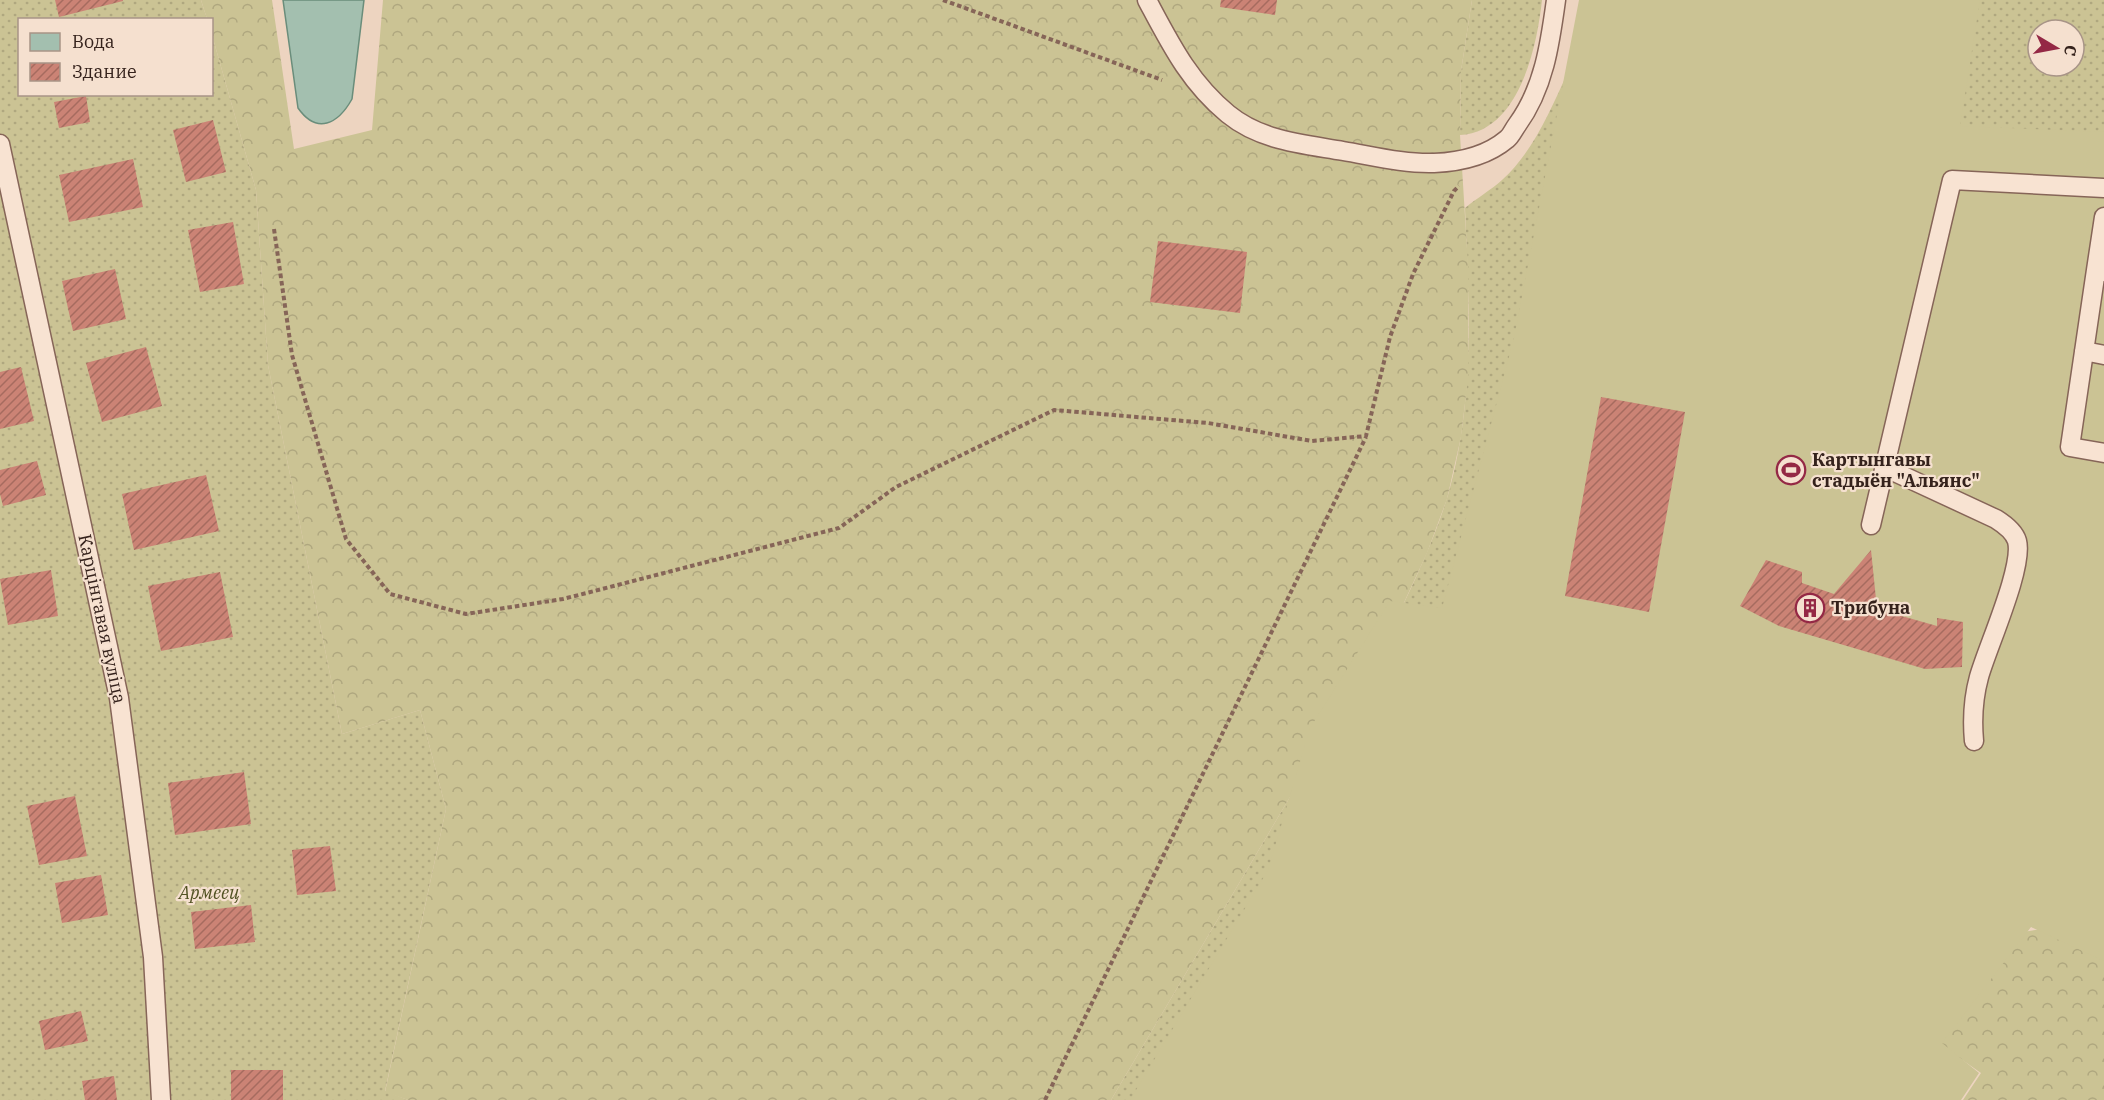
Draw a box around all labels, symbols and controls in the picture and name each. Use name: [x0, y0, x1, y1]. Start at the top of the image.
legend: [18, 18, 213, 96]
north arrow: [2026, 18, 2086, 78]
text: Вода: [72, 30, 115, 53]
text: С: [2060, 44, 2082, 58]
text: Здание: [72, 60, 137, 83]
place label: Картынгавы стадыён "Альянс": [1812, 448, 1980, 492]
sports icon: Картынгавы стадыён "Альянс": [1775, 454, 1807, 486]
street label: Карцінгавая вуліца: [73, 532, 132, 706]
building icon: Трибуна: [1794, 592, 1826, 624]
place label: Трибуна: [1831, 596, 1910, 619]
park label: Армеец: [178, 881, 240, 904]

